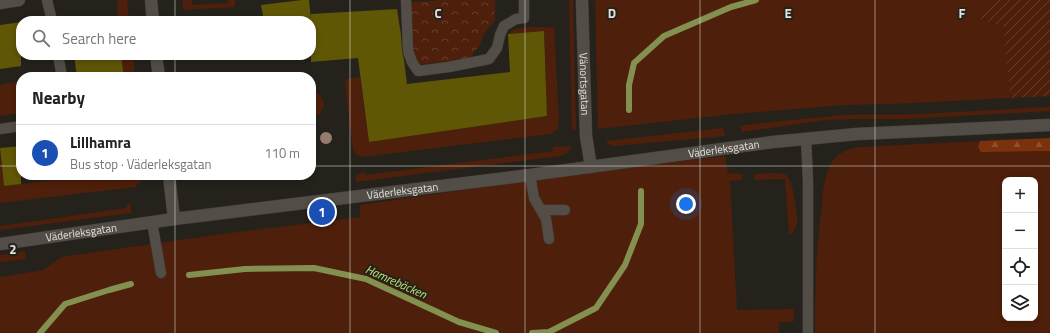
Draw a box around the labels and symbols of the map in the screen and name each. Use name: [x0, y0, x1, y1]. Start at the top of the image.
text: C: [434, 3, 442, 23]
text: D: [608, 3, 616, 23]
text: E: [784, 3, 792, 23]
text: F: [959, 3, 966, 23]
street label: Vänortsgatan: [576, 52, 593, 116]
street label: Väderleksgatan: [687, 136, 760, 161]
street label: Väderleksgatan: [366, 178, 439, 203]
your location: [676, 194, 696, 214]
pin: 1: [309, 197, 335, 227]
street label: Väderleksgatan: [45, 219, 118, 245]
text: 2: [9, 239, 17, 259]
water label: Hamrebäcken: [362, 260, 431, 304]

